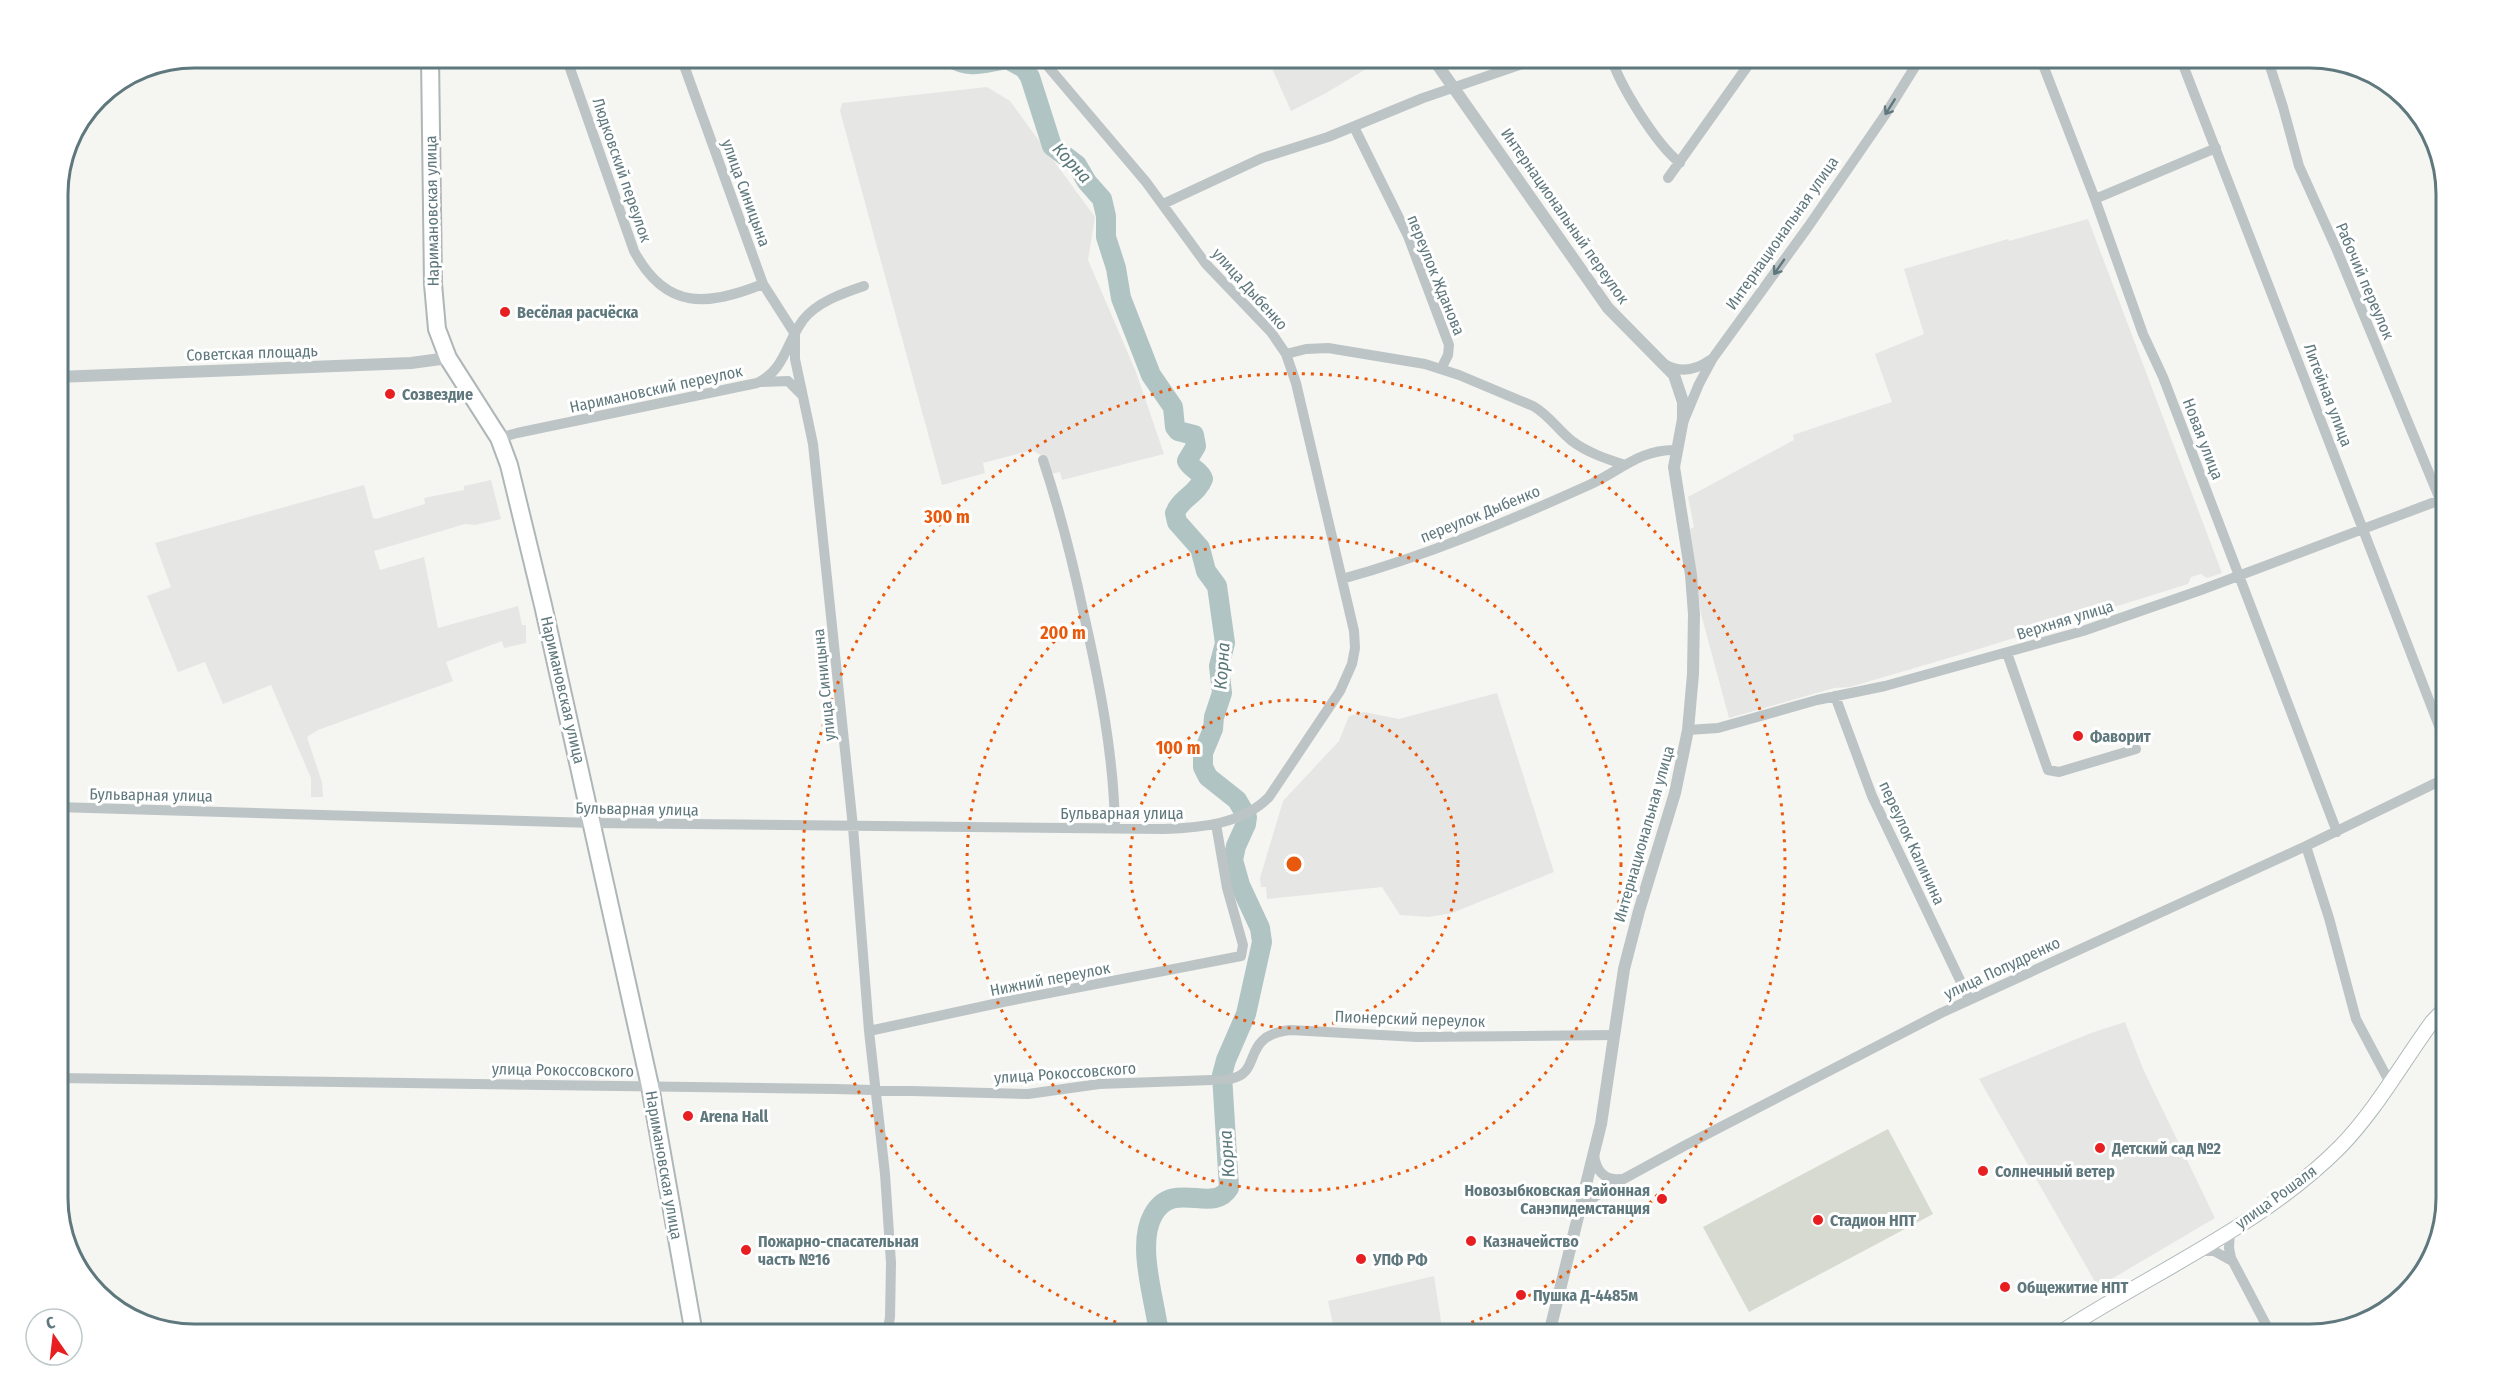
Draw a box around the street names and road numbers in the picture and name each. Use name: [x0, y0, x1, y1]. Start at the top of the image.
street label: Людковский переулок: [588, 95, 656, 245]
street label: Интернациональный переулок: [1497, 125, 1633, 308]
street label: Наримановская улица: [421, 135, 443, 287]
street label: улица Синицына: [718, 137, 774, 249]
street label: Интернациональная улица: [1722, 153, 1842, 313]
street label: переулок Жданова: [1403, 212, 1469, 338]
street label: Рабочий переулок: [2332, 220, 2398, 343]
street label: улица Дыбенко: [1208, 244, 1292, 334]
street label: Советская площадь: [186, 341, 318, 365]
street label: Литейная улица: [2300, 341, 2356, 449]
street label: Наримановский переулок: [568, 361, 745, 417]
street label: Новая улица: [2179, 396, 2227, 483]
street label: переулок Дыбенко: [1417, 481, 1543, 547]
street label: Верхняя улица: [2014, 596, 2116, 644]
street label: Наримановская улица: [537, 614, 589, 766]
street label: улица Синицына: [809, 628, 839, 742]
street label: Интернациональная улица: [1610, 743, 1678, 924]
street label: переулок Калинина: [1875, 778, 1949, 908]
street label: Бульварная улица: [89, 784, 213, 806]
street label: Бульварная улица: [575, 798, 699, 820]
street label: Бульварная улица: [1060, 804, 1184, 823]
street label: улица Попудренко: [1941, 933, 2063, 1003]
street label: Нижний переулок: [988, 958, 1112, 1000]
street label: Пионерский переулок: [1334, 1007, 1486, 1031]
street label: улица Рокоссовского: [492, 1059, 634, 1081]
street label: улица Рокоссовского: [993, 1059, 1137, 1087]
street label: Наримановская улица: [642, 1089, 686, 1241]
street label: улица Рошаля: [2232, 1161, 2320, 1233]

